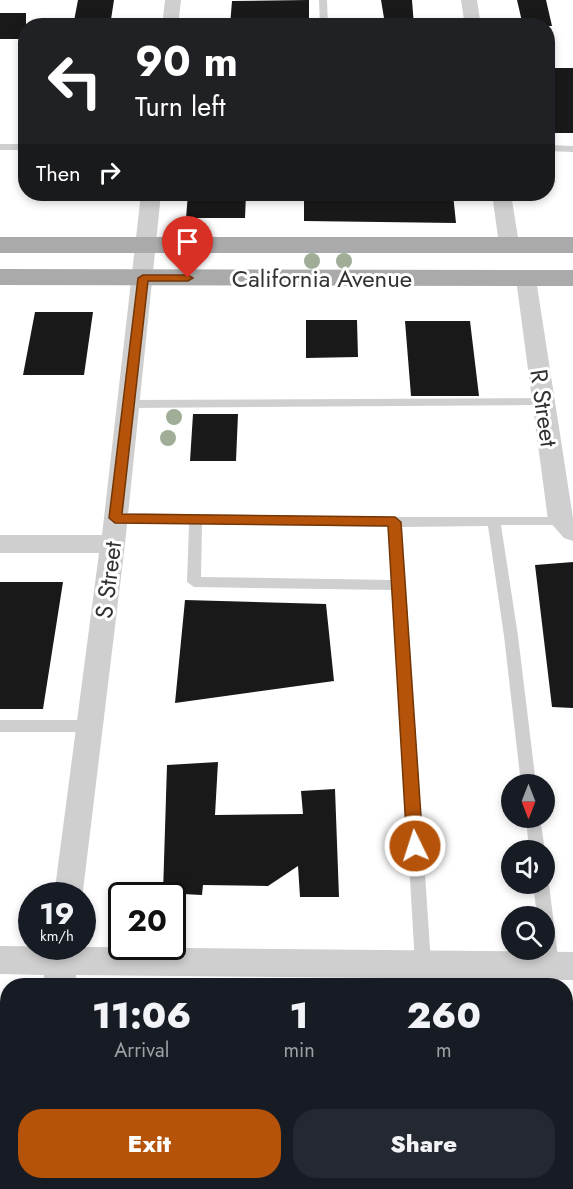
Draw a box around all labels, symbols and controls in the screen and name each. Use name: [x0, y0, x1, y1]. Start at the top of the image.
text: 90 m: [135, 31, 238, 92]
icon: left: [36, 42, 114, 120]
text: Turn left: [135, 87, 225, 126]
icon: right: [93, 156, 126, 189]
text: Then: [36, 157, 81, 189]
pin: [162, 216, 213, 278]
icon: arrive: [171, 225, 204, 258]
street label: California Avenue: [232, 261, 412, 296]
street label: R Street: [521, 367, 567, 449]
street label: S Street: [86, 539, 130, 621]
north arrow: [501, 774, 555, 828]
map controls: [501, 774, 555, 960]
position arrow: [383, 814, 447, 878]
button: sound: [501, 840, 555, 894]
speed limit sign: 20: [108, 882, 186, 960]
text: 19: [39, 892, 75, 935]
button: search: [501, 906, 555, 960]
text: km/h: [40, 925, 74, 947]
text: 11:06: [92, 989, 191, 1041]
text: 1: [290, 989, 309, 1041]
text: 260: [407, 989, 481, 1041]
text: Arrival: [114, 1036, 169, 1065]
text: min: [283, 1036, 315, 1065]
text: m: [436, 1036, 452, 1065]
button: Exit: [18, 1109, 281, 1178]
button: Share: [293, 1109, 555, 1178]

